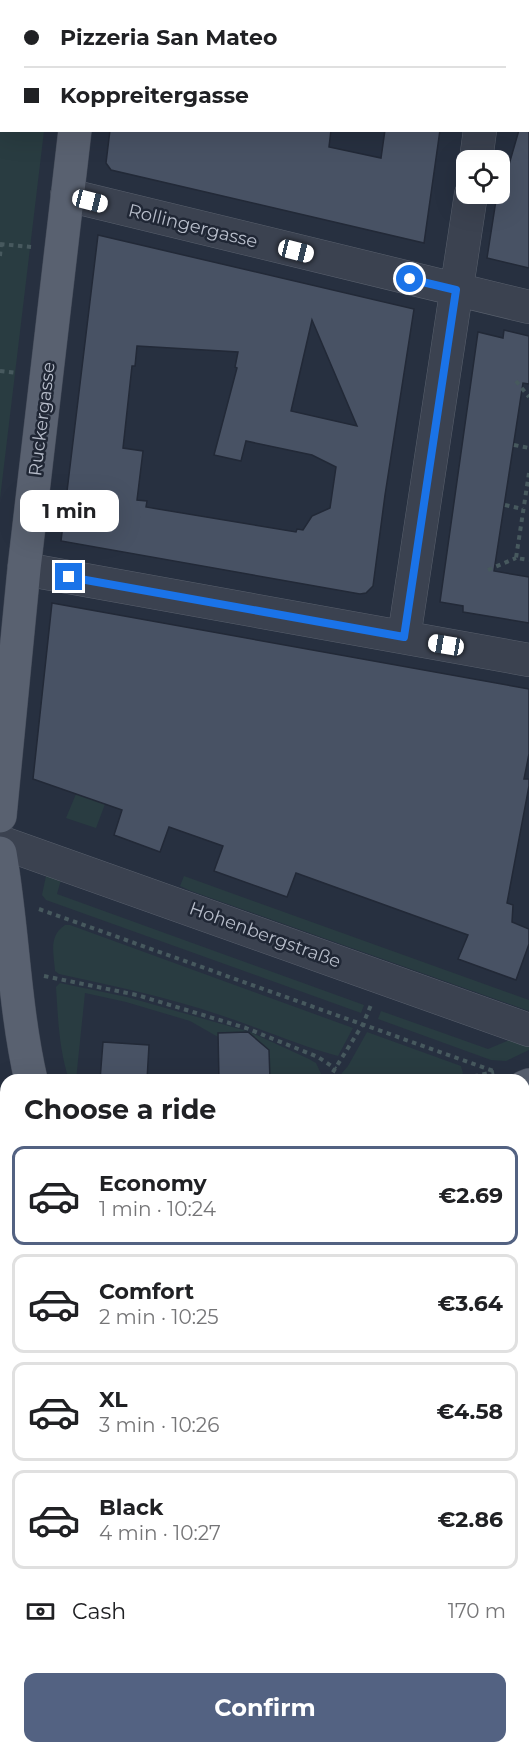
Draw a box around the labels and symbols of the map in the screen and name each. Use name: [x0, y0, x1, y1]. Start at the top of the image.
car: [70, 188, 110, 214]
street label: Rollingergasse: [126, 199, 260, 253]
car: [276, 238, 316, 264]
route start: [396, 265, 423, 292]
street label: Ruckergasse: [24, 361, 60, 477]
callout: 1 min: [20, 490, 118, 532]
route end: [55, 563, 82, 590]
car: [427, 633, 465, 657]
street label: Hohenbergstraße: [186, 897, 344, 973]

